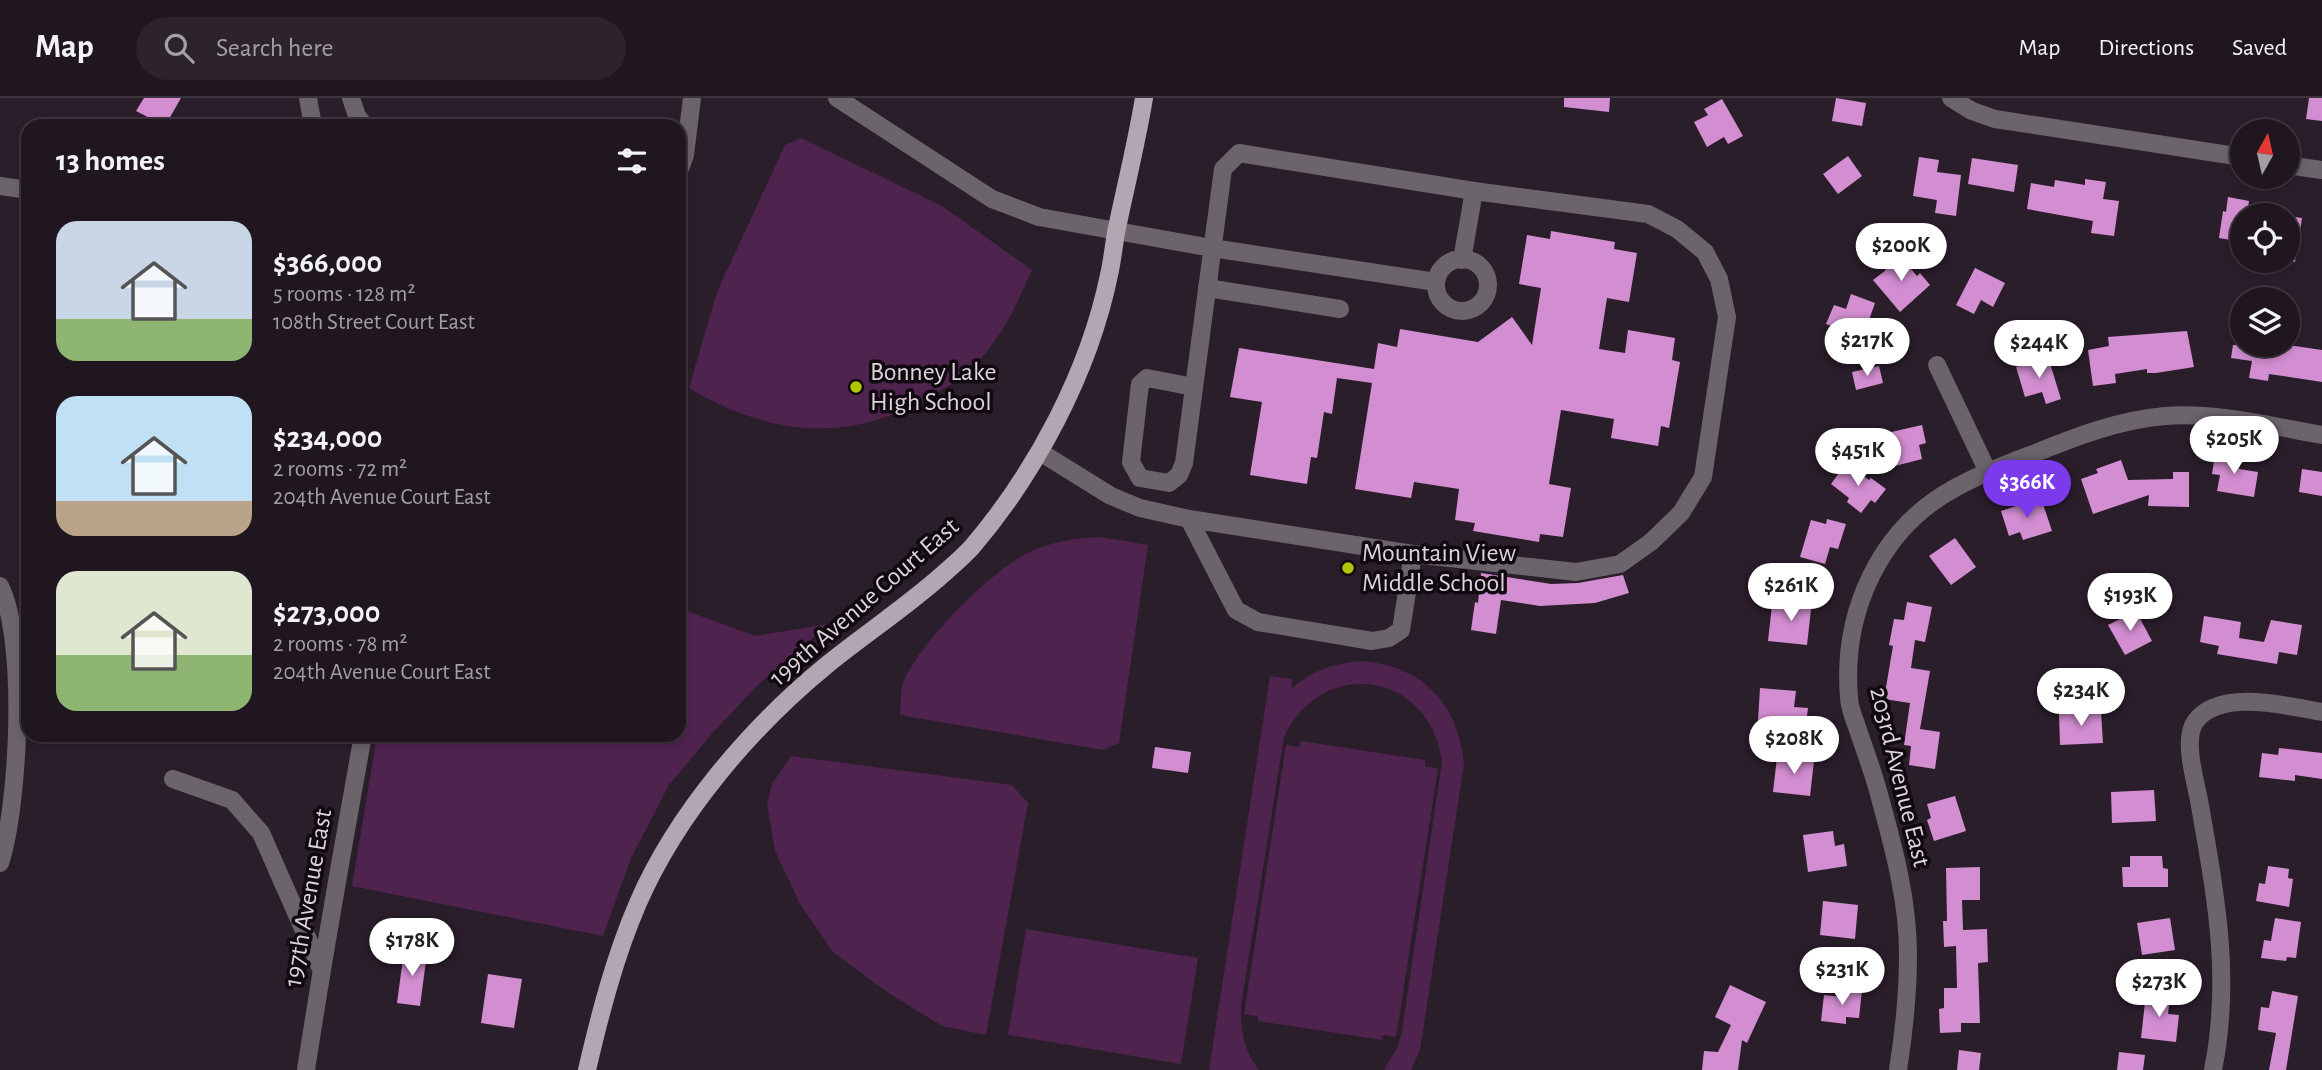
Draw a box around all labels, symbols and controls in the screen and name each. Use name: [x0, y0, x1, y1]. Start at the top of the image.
search box: [136, 17, 626, 80]
icon: search: [160, 29, 198, 67]
text: Map: [35, 31, 94, 64]
text: Search here: [216, 35, 334, 61]
text: Map: [2018, 36, 2060, 60]
text: Directions: [2098, 36, 2194, 60]
text: Saved: [2232, 36, 2287, 60]
north arrow: [2230, 119, 2300, 189]
map controls: [2230, 119, 2300, 357]
icon: filters: [613, 142, 651, 180]
text: 13 homes: [56, 146, 165, 176]
button: locate: [2230, 203, 2300, 273]
pin: $200K: [1852, 223, 1950, 283]
text: $200K: [1872, 234, 1930, 257]
text: $366,000: [273, 248, 382, 278]
icon: home: [112, 249, 196, 333]
text: 5 rooms · 128 m²: [273, 283, 415, 306]
button: layers: [2230, 287, 2300, 357]
text: 108th Street Court East: [273, 311, 475, 334]
pin: $217K: [1818, 318, 1916, 378]
pin: $244K: [1990, 320, 2088, 380]
text: $217K: [1841, 329, 1893, 352]
text: $244K: [2010, 331, 2068, 354]
place label: Bonney Lake High School: [870, 359, 996, 415]
marker: Bonney Lake High School: [848, 379, 864, 395]
pin: $205K: [2185, 416, 2283, 476]
text: $234,000: [273, 423, 382, 453]
icon: home: [112, 424, 196, 508]
text: $205K: [2206, 427, 2262, 450]
pin: $451K: [1809, 428, 1907, 488]
text: $451K: [1831, 439, 1885, 462]
text: 2 rooms · 72 m²: [273, 458, 407, 481]
pin: $366K: [1978, 460, 2076, 520]
text: $366K: [1999, 471, 2055, 494]
text: 204th Avenue Court East: [273, 486, 491, 509]
street label: 199th Avenue Court East: [764, 513, 964, 691]
place label: Mountain View Middle School: [1362, 540, 1516, 596]
marker: Mountain View Middle School: [1340, 560, 1356, 576]
pin: $261K: [1742, 564, 1840, 623]
text: $261K: [1764, 574, 1818, 597]
pin: $193K: [2081, 574, 2179, 633]
text: $193K: [2103, 584, 2157, 607]
text: $273,000: [273, 598, 380, 628]
icon: home: [112, 599, 196, 683]
text: 2 rooms · 78 m²: [273, 633, 408, 656]
text: 204th Avenue Court East: [273, 661, 491, 684]
pin: $234K: [2032, 668, 2130, 728]
text: $234K: [2053, 679, 2109, 702]
street label: 203rd Avenue East: [1865, 684, 1935, 870]
pin: $208K: [1745, 716, 1843, 776]
text: $208K: [1765, 727, 1823, 750]
street label: 197th Avenue East: [280, 807, 336, 989]
pin: $178K: [363, 918, 461, 978]
text: $178K: [385, 929, 439, 952]
pin: $231K: [1793, 948, 1891, 1007]
text: $231K: [1816, 958, 1868, 981]
pin: $273K: [2110, 960, 2208, 1019]
text: $273K: [2132, 970, 2186, 993]

